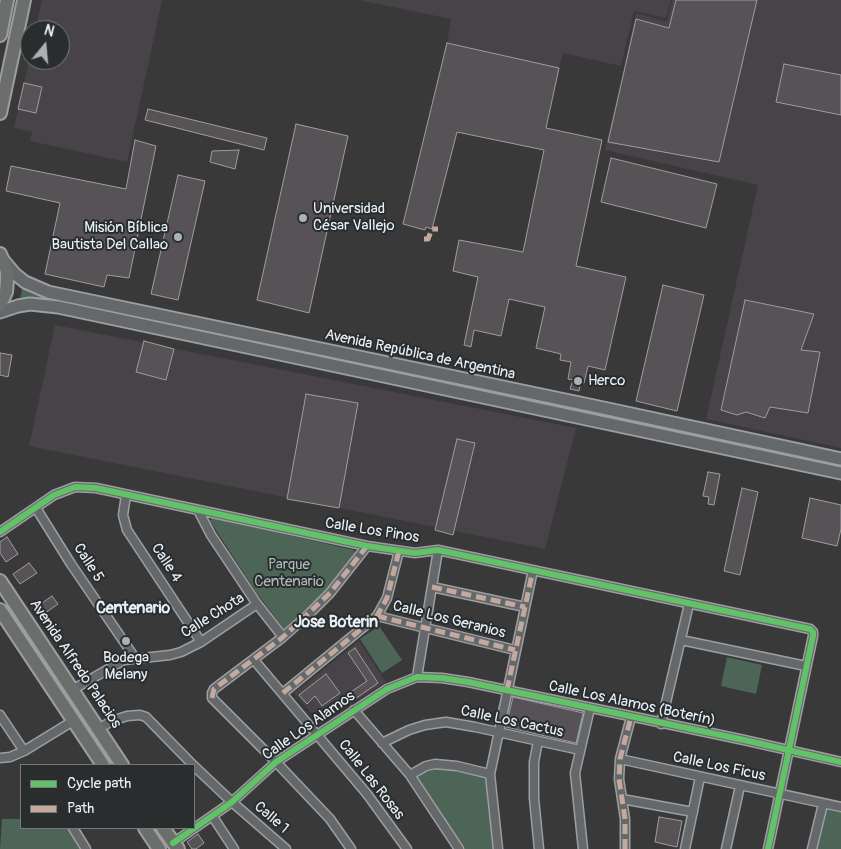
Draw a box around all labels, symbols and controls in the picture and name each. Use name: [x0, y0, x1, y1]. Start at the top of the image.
north arrow: [20, 20, 70, 70]
text: N: [42, 22, 56, 41]
place label: Universidad César Vallejo: [313, 200, 395, 235]
marker: Universidad César Vallejo: [297, 212, 309, 224]
place label: Misión Bíblica Bautista Del Callao: [52, 219, 168, 254]
marker: Misión Bíblica Bautista Del Callao: [172, 231, 184, 243]
street label: Avenida República de Argentina: [323, 326, 517, 384]
place label: Herco: [588, 372, 625, 390]
marker: Herco: [572, 375, 584, 387]
street label: Calle Los Pinos: [324, 515, 420, 547]
street label: Calle 5: [69, 540, 107, 586]
street label: Calle 4: [147, 540, 185, 586]
park label: Parque Centenario: [254, 556, 324, 591]
street label: Calle Chota: [178, 589, 248, 643]
street label: Avenida Alfredo Palacios: [25, 596, 125, 732]
street label: Calle Los Geranios: [391, 597, 507, 643]
district label: Centenario: [96, 599, 170, 619]
district label: Jose Boterin: [294, 613, 378, 633]
marker: Bodega Melany: [120, 635, 132, 647]
place label: Bodega Melany: [103, 649, 149, 684]
street label: Calle Los Alamos (Boterín): [547, 678, 717, 730]
street label: Calle Los Alamos: [259, 687, 359, 765]
street label: Calle Los Cactus: [459, 702, 565, 742]
street label: Calle Las Rosas: [334, 736, 408, 824]
street label: Calle Los Ficus: [671, 748, 767, 786]
legend: [20, 764, 195, 829]
text: Cycle path: [67, 774, 131, 793]
street label: Calle 1: [250, 798, 292, 838]
text: Path: [67, 799, 94, 818]

